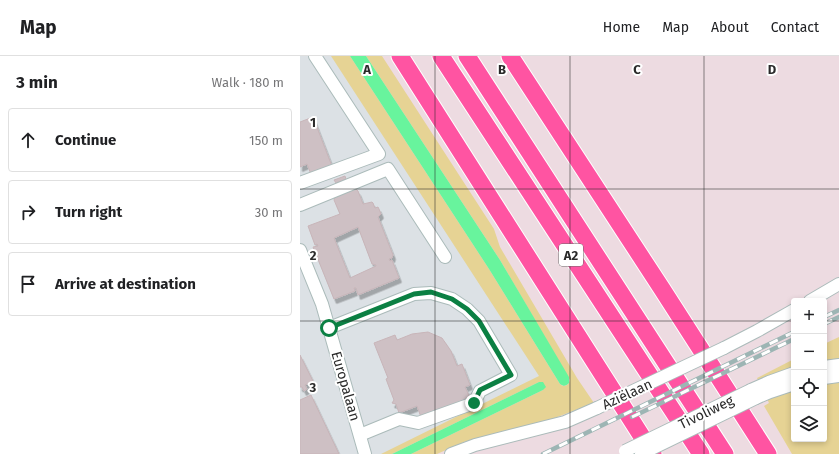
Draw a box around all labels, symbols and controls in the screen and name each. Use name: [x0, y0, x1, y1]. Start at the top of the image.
text: Map: [20, 16, 57, 39]
text: Home: [603, 19, 640, 36]
text: Map: [662, 19, 689, 36]
text: About: [711, 19, 749, 36]
text: Contact: [771, 19, 819, 36]
text: A: [362, 62, 371, 77]
text: B: [498, 62, 506, 77]
text: C: [633, 62, 641, 77]
text: D: [768, 62, 777, 77]
text: 3 min: [16, 72, 58, 93]
text: Walk · 180 m: [212, 75, 284, 90]
text: 1: [310, 115, 316, 130]
icon: ahead: [17, 129, 39, 151]
text: Continue: [55, 131, 116, 149]
text: 150 m: [249, 133, 283, 148]
icon: right: [17, 201, 39, 223]
text: Turn right: [55, 203, 122, 221]
text: 30 m: [255, 205, 283, 220]
road number: A2: [559, 244, 583, 266]
text: 2: [310, 248, 317, 263]
icon: arrive: [17, 273, 39, 295]
text: Arrive at destination: [55, 275, 196, 293]
map controls: [791, 298, 827, 442]
button: +: [791, 298, 827, 334]
route start: [320, 319, 338, 337]
button: −: [791, 334, 827, 370]
street label: Europalaan: [327, 349, 364, 423]
button: locate: [791, 370, 827, 406]
street label: Aziëlaan: [600, 376, 655, 413]
text: 3: [309, 380, 317, 395]
street label: Tivoliweg: [676, 392, 737, 433]
route end: [465, 394, 483, 412]
button: layers: [791, 406, 827, 442]

